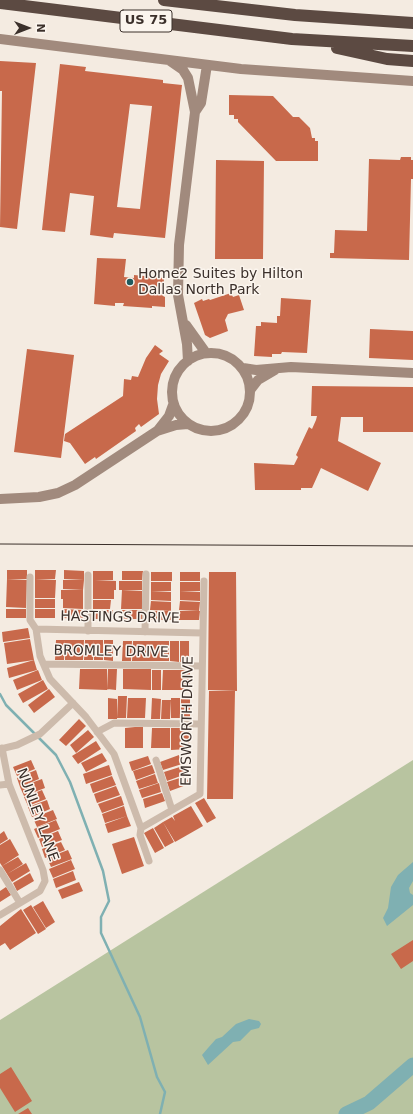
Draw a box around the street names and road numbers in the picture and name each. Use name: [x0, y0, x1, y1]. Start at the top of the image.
road number: US 75: [120, 10, 172, 32]
street label: HASTINGS DRIVE: [60, 609, 180, 627]
street label: BROMLEY DRIVE: [53, 643, 169, 661]
street label: EMSWORTH DRIVE: [178, 656, 198, 786]
street label: NUNLEY LANE: [12, 766, 62, 864]

